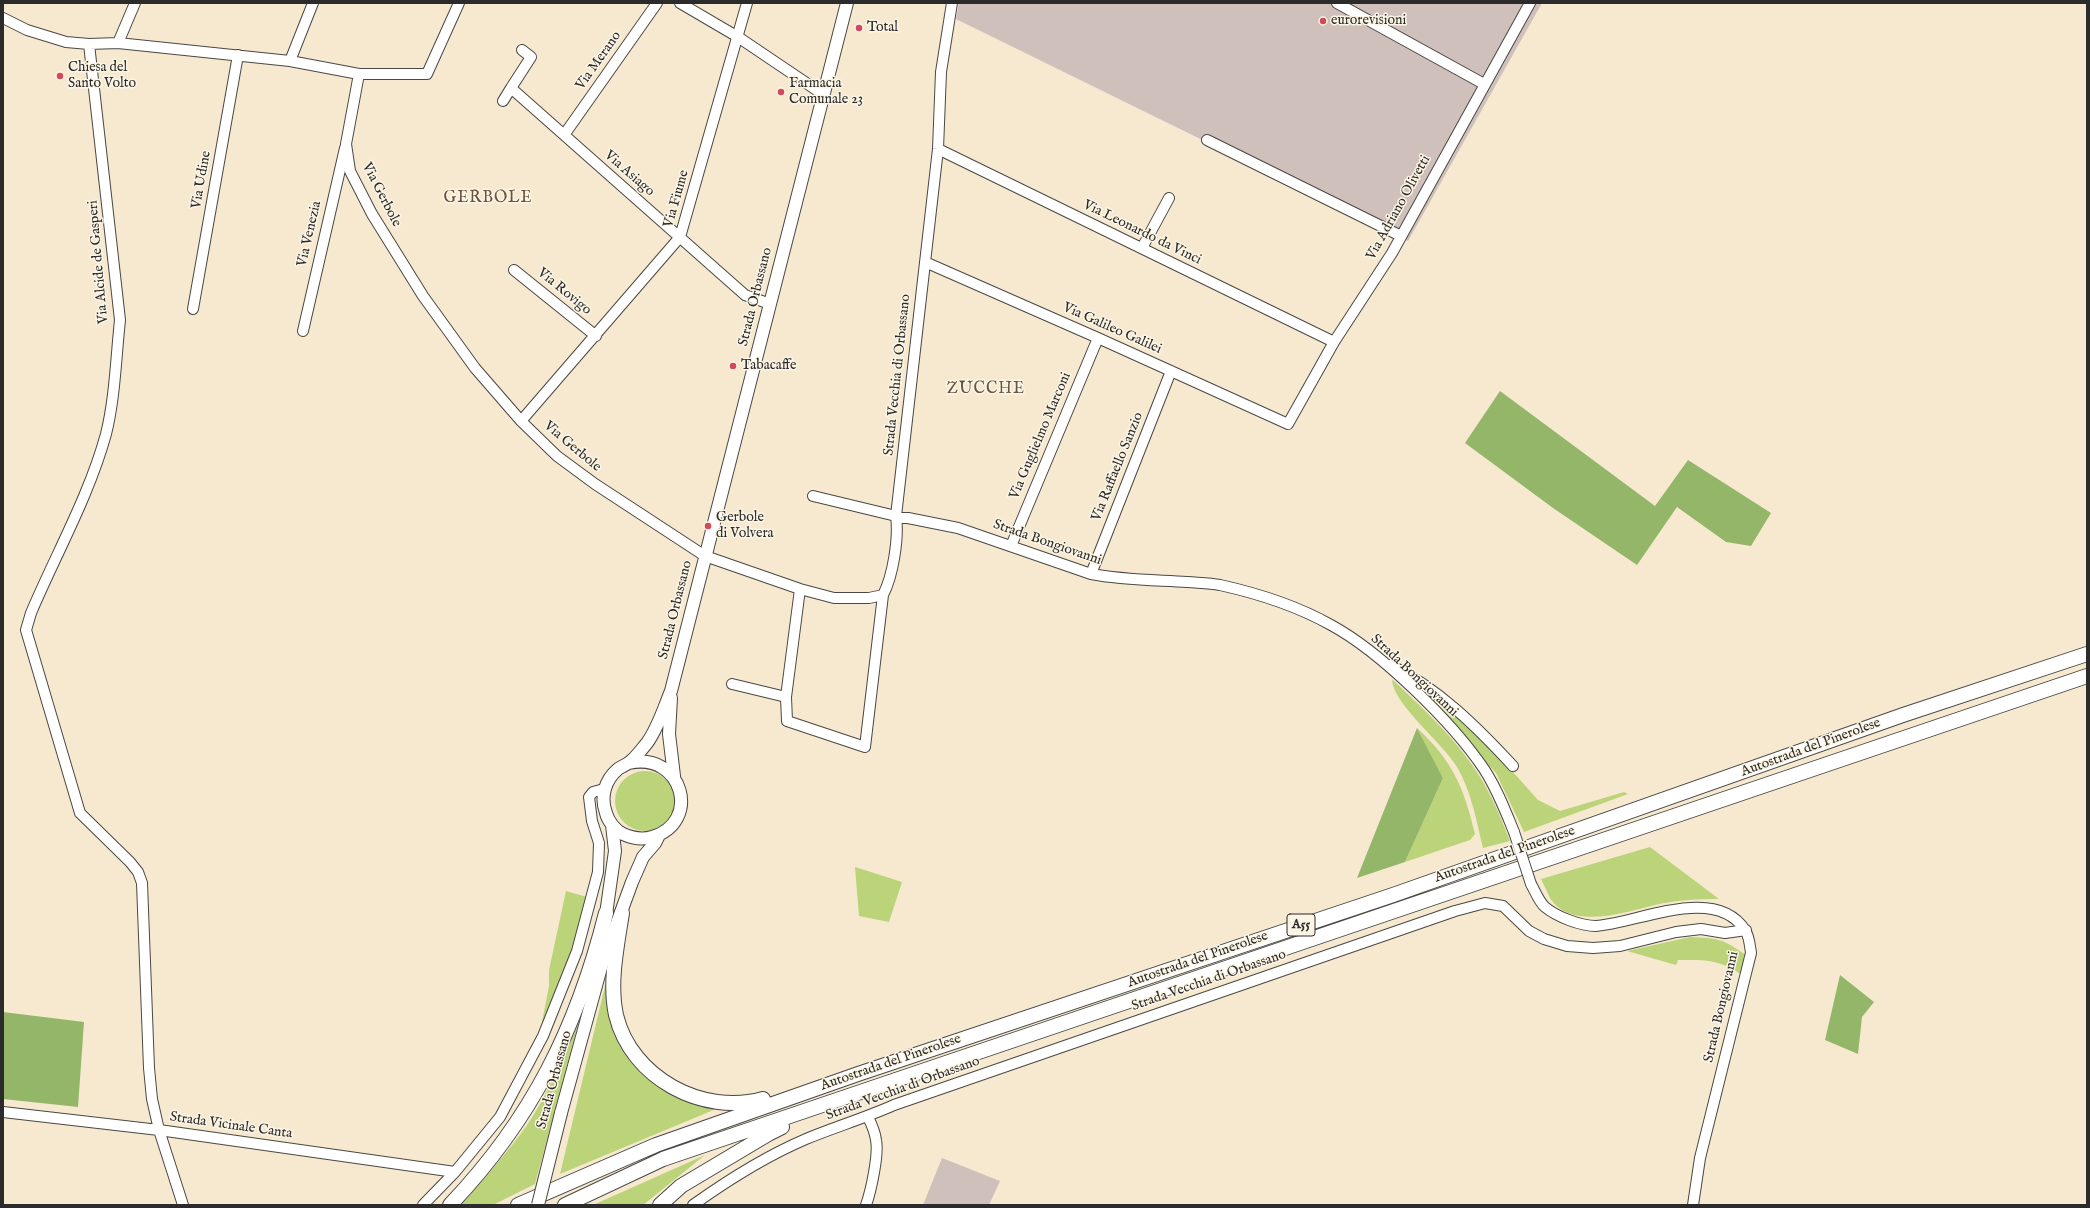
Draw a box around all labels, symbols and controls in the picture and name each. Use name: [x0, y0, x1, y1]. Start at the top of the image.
place label: eurorevisioni: [1331, 13, 1406, 29]
marker: eurorevisioni: [1318, 16, 1328, 26]
place label: Total: [867, 20, 898, 36]
marker: Total: [854, 23, 864, 33]
street label: Via Merano: [573, 28, 625, 94]
place label: Chiesa del Santo Volto: [68, 60, 136, 92]
marker: Chiesa del Santo Volto: [55, 71, 65, 81]
place label: Farmacia Comunale 23: [789, 76, 863, 108]
marker: Farmacia Comunale 23: [776, 87, 786, 97]
street label: Via Asiago: [600, 148, 658, 200]
street label: Via Udine: [189, 150, 215, 210]
street label: Via Adriano Olivetti: [1363, 153, 1435, 263]
street label: Via Gerbole: [358, 160, 404, 230]
street label: Via Fiume: [661, 168, 693, 230]
district label: GERBOLE: [443, 189, 533, 209]
street label: Via Leonardo da Vinci: [1080, 197, 1204, 269]
street label: Via Venezia: [294, 199, 326, 269]
street label: Via Alcide de Gasperi: [85, 200, 113, 324]
street label: Strada Orbassano: [736, 246, 776, 348]
street label: Via Rovigo: [533, 265, 595, 319]
street label: Strada Vecchia di Orbassano: [881, 293, 915, 457]
street label: Via Galileo Galilei: [1060, 300, 1164, 358]
place label: Tabacaffe: [741, 358, 797, 374]
marker: Tabacaffe: [728, 361, 738, 371]
street label: Via Guglielmo Marconi: [1007, 370, 1075, 502]
district label: ZUCCHE: [947, 380, 1025, 400]
street label: Via Raffaello Sanzio: [1088, 410, 1148, 524]
street label: Via Gerbole: [540, 418, 604, 476]
place label: Gerbole di Volvera: [716, 510, 774, 542]
street label: Strada Bongiovanni: [991, 517, 1103, 569]
marker: Gerbole di Volvera: [703, 521, 713, 531]
street label: Strada Orbassano: [656, 559, 696, 661]
street label: Strada Bongiovanni: [1367, 631, 1461, 721]
street label: Autostrada del Pinerolese: [1739, 715, 1883, 781]
street label: Autostrada del Pinerolese: [1433, 823, 1577, 887]
road number: A55: [1287, 914, 1315, 936]
street label: Autostrada del Pinerolese: [1126, 928, 1270, 992]
street label: Strada Vecchia di Orbassano: [1130, 947, 1288, 1015]
street label: Strada Bongiovanni: [1701, 950, 1743, 1064]
street label: Strada Orbassano: [534, 1029, 576, 1131]
street label: Autostrada del Pinerolese: [819, 1031, 963, 1095]
street label: Strada Vecchia di Orbassano: [824, 1053, 982, 1125]
street label: Strada Vicinale Canta: [169, 1109, 293, 1143]

